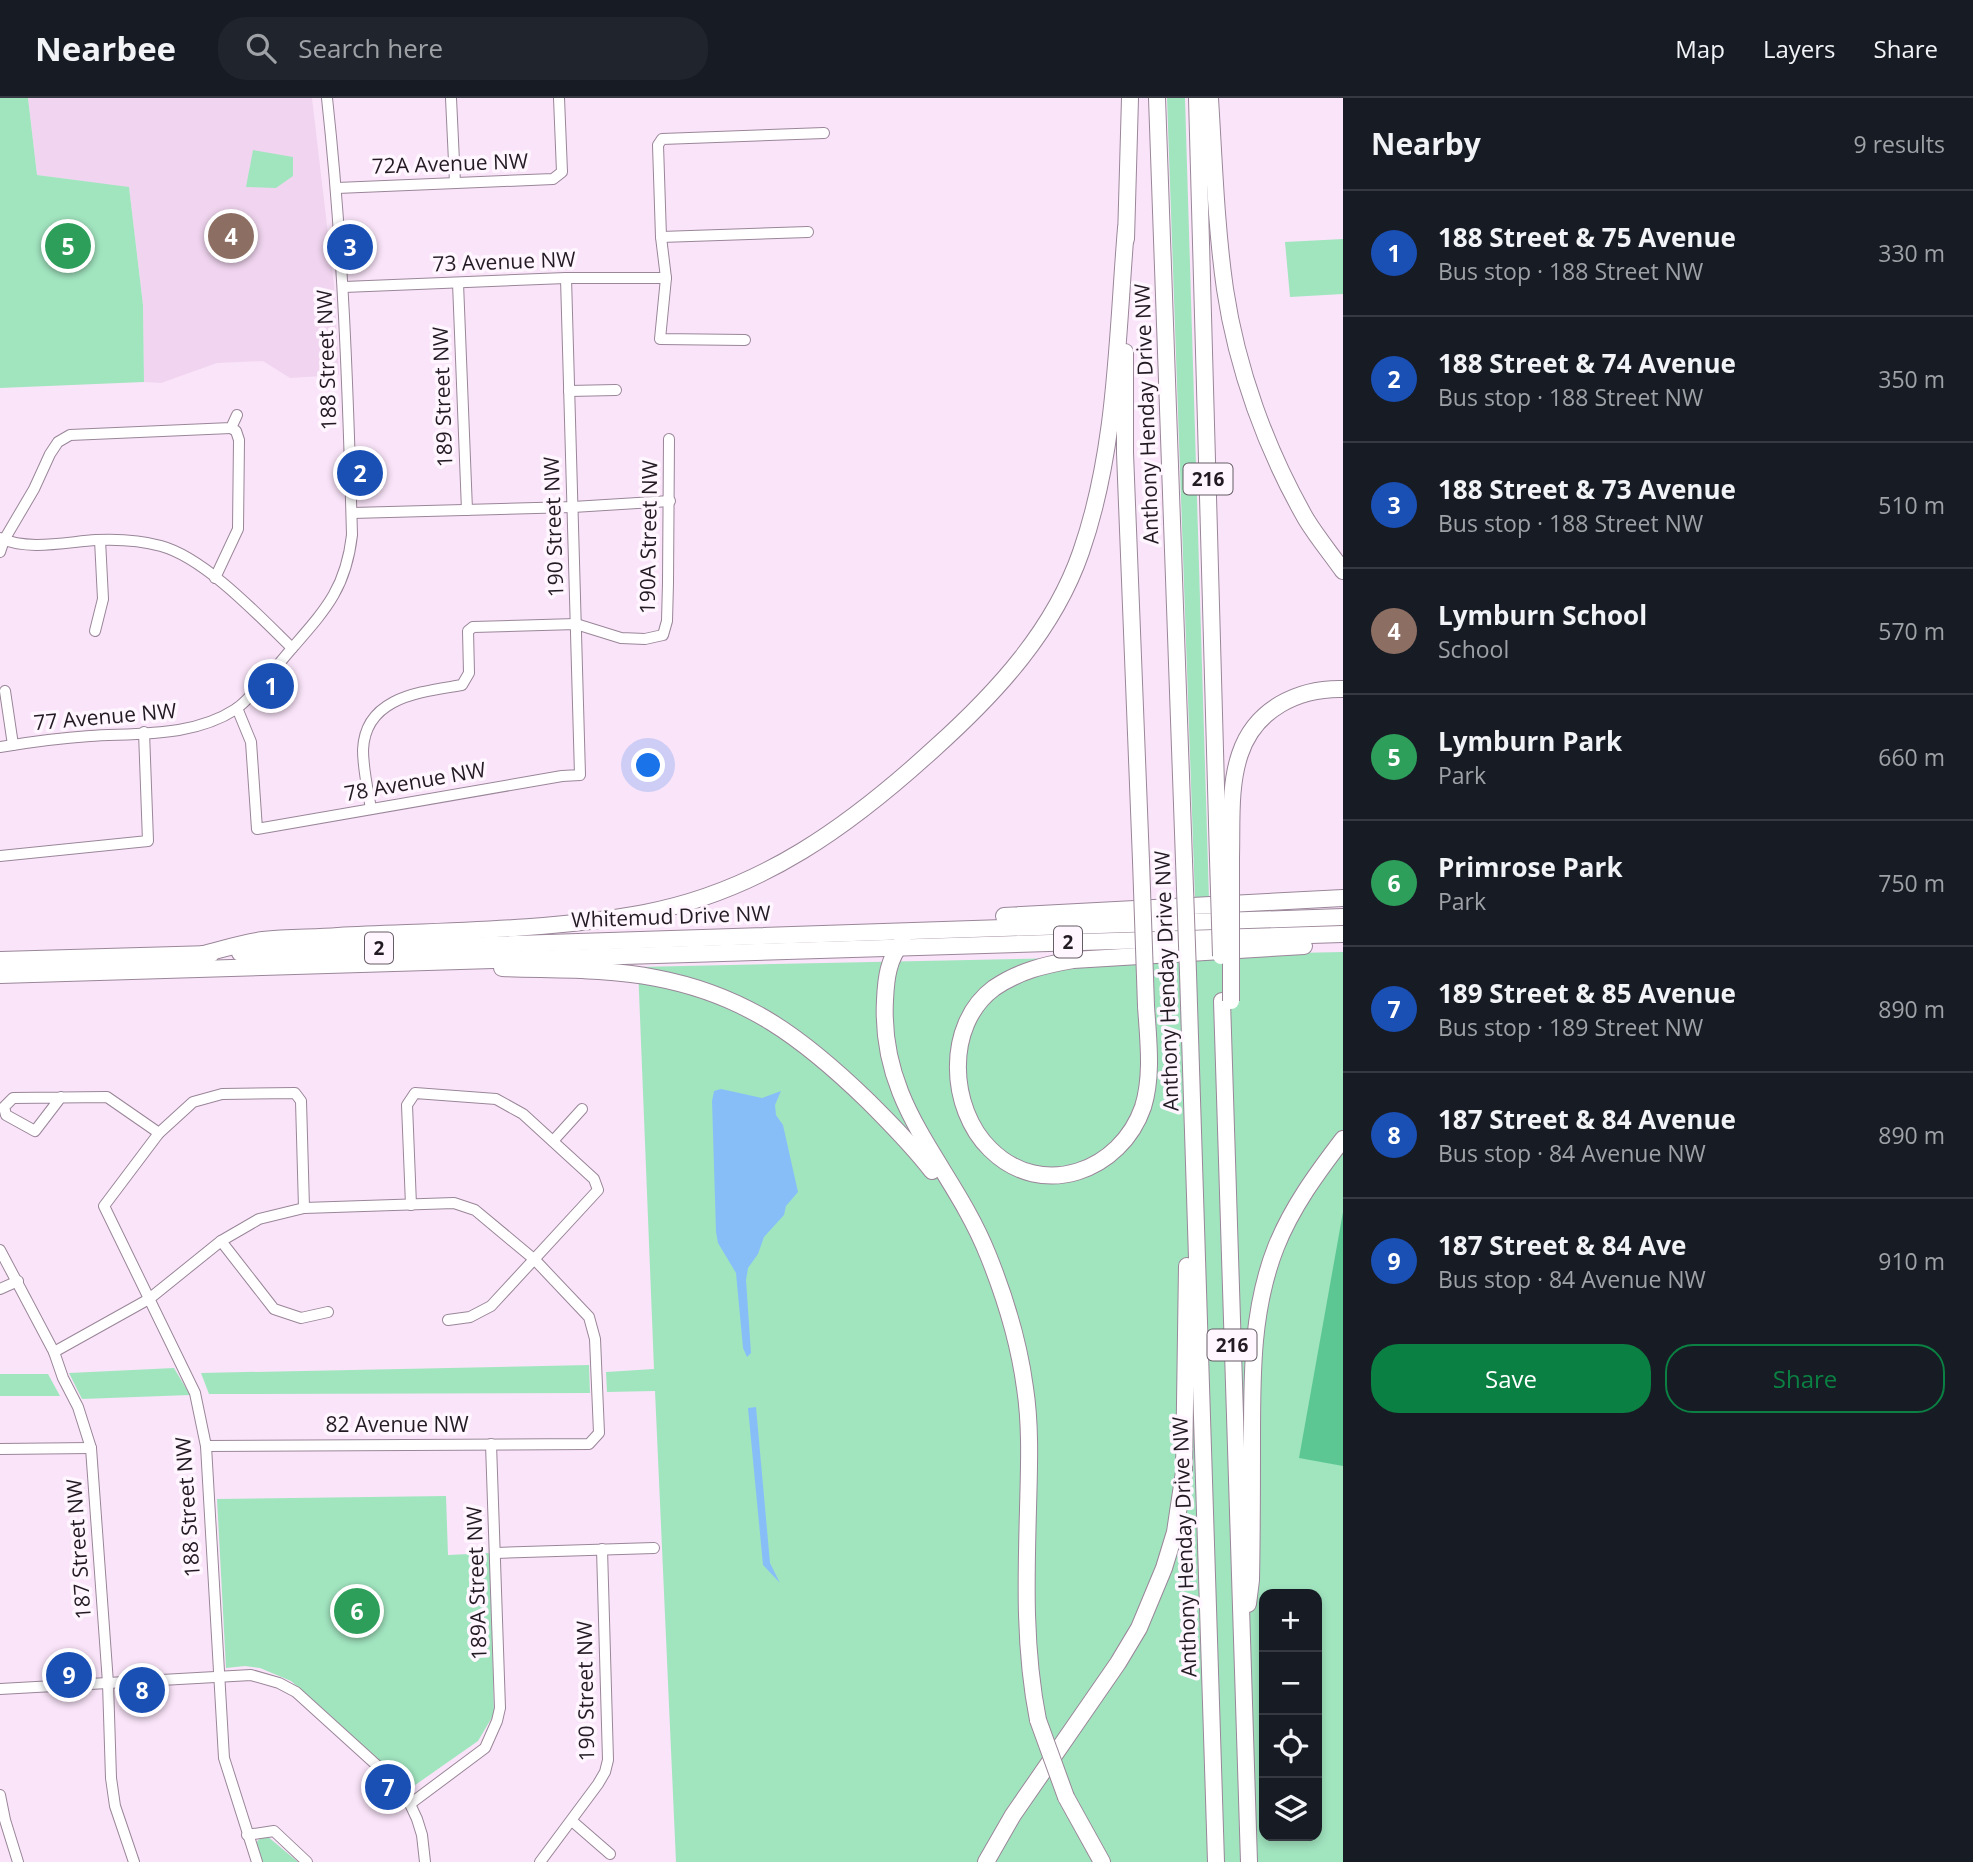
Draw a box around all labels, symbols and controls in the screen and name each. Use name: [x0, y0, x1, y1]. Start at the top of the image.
search box: [218, 17, 708, 80]
text: Nearbee: [35, 26, 176, 71]
icon: search: [242, 29, 280, 67]
text: Search here: [298, 30, 443, 66]
text: Map: [1675, 32, 1725, 65]
text: Layers: [1763, 32, 1836, 65]
text: Share: [1874, 32, 1938, 65]
text: Nearby: [1371, 123, 1481, 164]
text: 9 results: [1854, 128, 1945, 160]
street label: 72A Avenue NW: [371, 146, 529, 180]
pin: 4: [208, 210, 254, 262]
text: 188 Street & 75 Avenue: [1438, 219, 1736, 255]
pin: 5: [45, 220, 91, 272]
pin: 3: [327, 221, 373, 273]
text: 1: [1387, 237, 1401, 269]
text: 330 m: [1878, 237, 1945, 269]
street label: 73 Avenue NW: [432, 244, 577, 277]
text: Bus stop · 188 Street NW: [1438, 255, 1703, 287]
street label: Anthony Henday Drive NW: [1127, 283, 1165, 545]
street label: 188 Street NW: [310, 289, 342, 431]
street label: 189 Street NW: [426, 326, 458, 468]
text: 188 Street & 74 Avenue: [1438, 345, 1736, 381]
text: 2: [1387, 363, 1401, 395]
text: 350 m: [1878, 363, 1945, 395]
text: Bus stop · 188 Street NW: [1438, 381, 1703, 413]
pin: 2: [337, 447, 383, 499]
street label: 190 Street NW: [537, 456, 569, 598]
street label: 190A Street NW: [633, 459, 663, 614]
road number: 216: [1184, 464, 1232, 494]
text: 188 Street & 73 Avenue: [1438, 471, 1736, 507]
text: 3: [1387, 489, 1401, 521]
text: 510 m: [1878, 489, 1945, 521]
text: Bus stop · 188 Street NW: [1438, 507, 1703, 539]
text: Lymburn School: [1438, 597, 1647, 633]
text: 4: [1387, 615, 1401, 647]
text: 570 m: [1878, 615, 1945, 647]
text: School: [1438, 633, 1509, 665]
pin: 1: [248, 660, 294, 712]
street label: 77 Avenue NW: [32, 696, 178, 736]
text: Lymburn Park: [1438, 723, 1622, 759]
text: 5: [1387, 741, 1401, 773]
text: 660 m: [1878, 741, 1945, 773]
your location: [631, 748, 665, 782]
street label: 78 Avenue NW: [342, 755, 488, 807]
text: Park: [1438, 759, 1486, 791]
text: Primrose Park: [1438, 849, 1623, 885]
street label: Anthony Henday Drive NW: [1147, 850, 1185, 1112]
text: 6: [1387, 867, 1401, 899]
text: 750 m: [1878, 867, 1945, 899]
text: Park: [1438, 885, 1486, 917]
street label: Whitemud Drive NW: [571, 899, 772, 933]
road number: 2: [1054, 926, 1082, 958]
road number: 2: [365, 932, 393, 964]
text: 189 Street & 85 Avenue: [1438, 975, 1736, 1011]
text: 7: [1387, 993, 1401, 1025]
text: 890 m: [1878, 993, 1945, 1025]
text: Bus stop · 189 Street NW: [1438, 1011, 1703, 1043]
text: 187 Street & 84 Avenue: [1438, 1101, 1736, 1137]
text: 8: [1387, 1119, 1401, 1151]
text: 890 m: [1878, 1119, 1945, 1151]
text: Bus stop · 84 Avenue NW: [1438, 1137, 1706, 1169]
text: 187 Street & 84 Ave: [1438, 1227, 1686, 1263]
text: 9: [1387, 1245, 1401, 1277]
text: 910 m: [1878, 1245, 1945, 1277]
text: Bus stop · 84 Avenue NW: [1438, 1263, 1706, 1295]
road number: 216: [1208, 1330, 1256, 1360]
button: Save: [1371, 1344, 1651, 1413]
button: Share: [1665, 1344, 1945, 1413]
street label: 82 Avenue NW: [325, 1410, 469, 1438]
street label: Anthony Henday Drive NW: [1165, 1416, 1203, 1678]
street label: 188 Street NW: [168, 1435, 206, 1578]
street label: 187 Street NW: [59, 1477, 97, 1620]
street label: 189A Street NW: [459, 1505, 493, 1661]
pin: 6: [334, 1585, 380, 1637]
map controls: [1259, 1589, 1322, 1841]
button: +: [1259, 1589, 1322, 1652]
street label: 190 Street NW: [570, 1620, 600, 1762]
pin: 9: [46, 1649, 92, 1701]
button: −: [1259, 1652, 1322, 1715]
pin: 8: [119, 1664, 165, 1716]
button: locate: [1259, 1715, 1322, 1778]
pin: 7: [365, 1761, 411, 1813]
button: layers: [1259, 1778, 1322, 1841]

